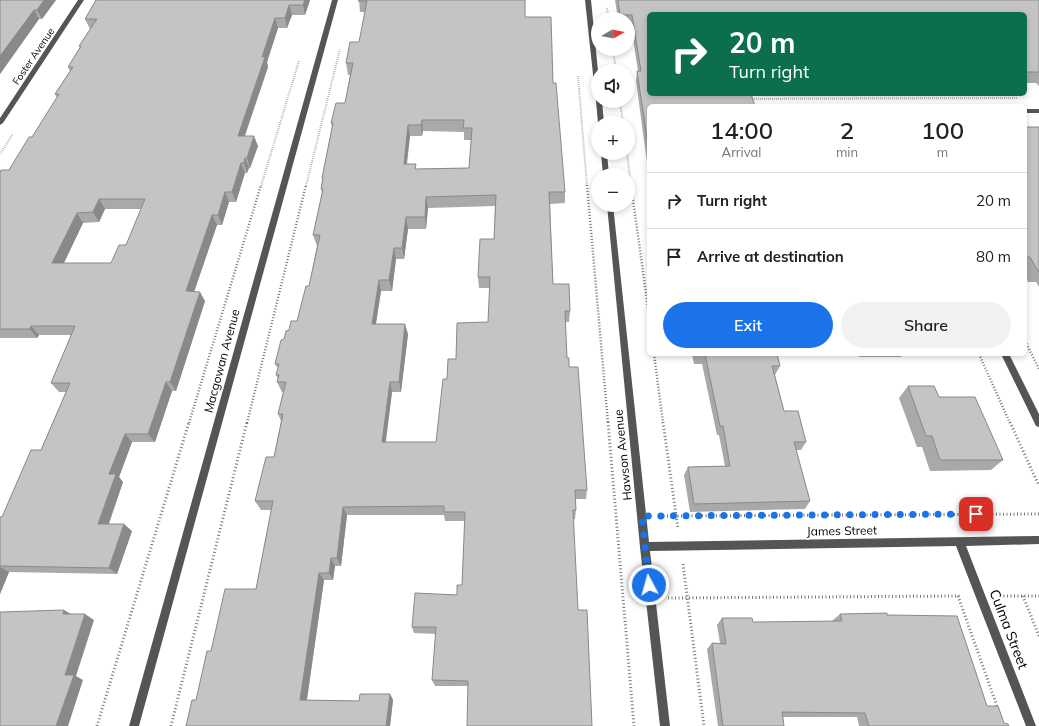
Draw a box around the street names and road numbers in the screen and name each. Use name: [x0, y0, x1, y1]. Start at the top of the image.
street label: Foster Avenue: [10, 25, 57, 87]
street label: Macgowan Avenue: [200, 307, 243, 414]
street label: Hawson Avenue: [610, 409, 635, 501]
street label: James Street: [807, 522, 877, 539]
street label: Culma Street: [986, 587, 1032, 671]

